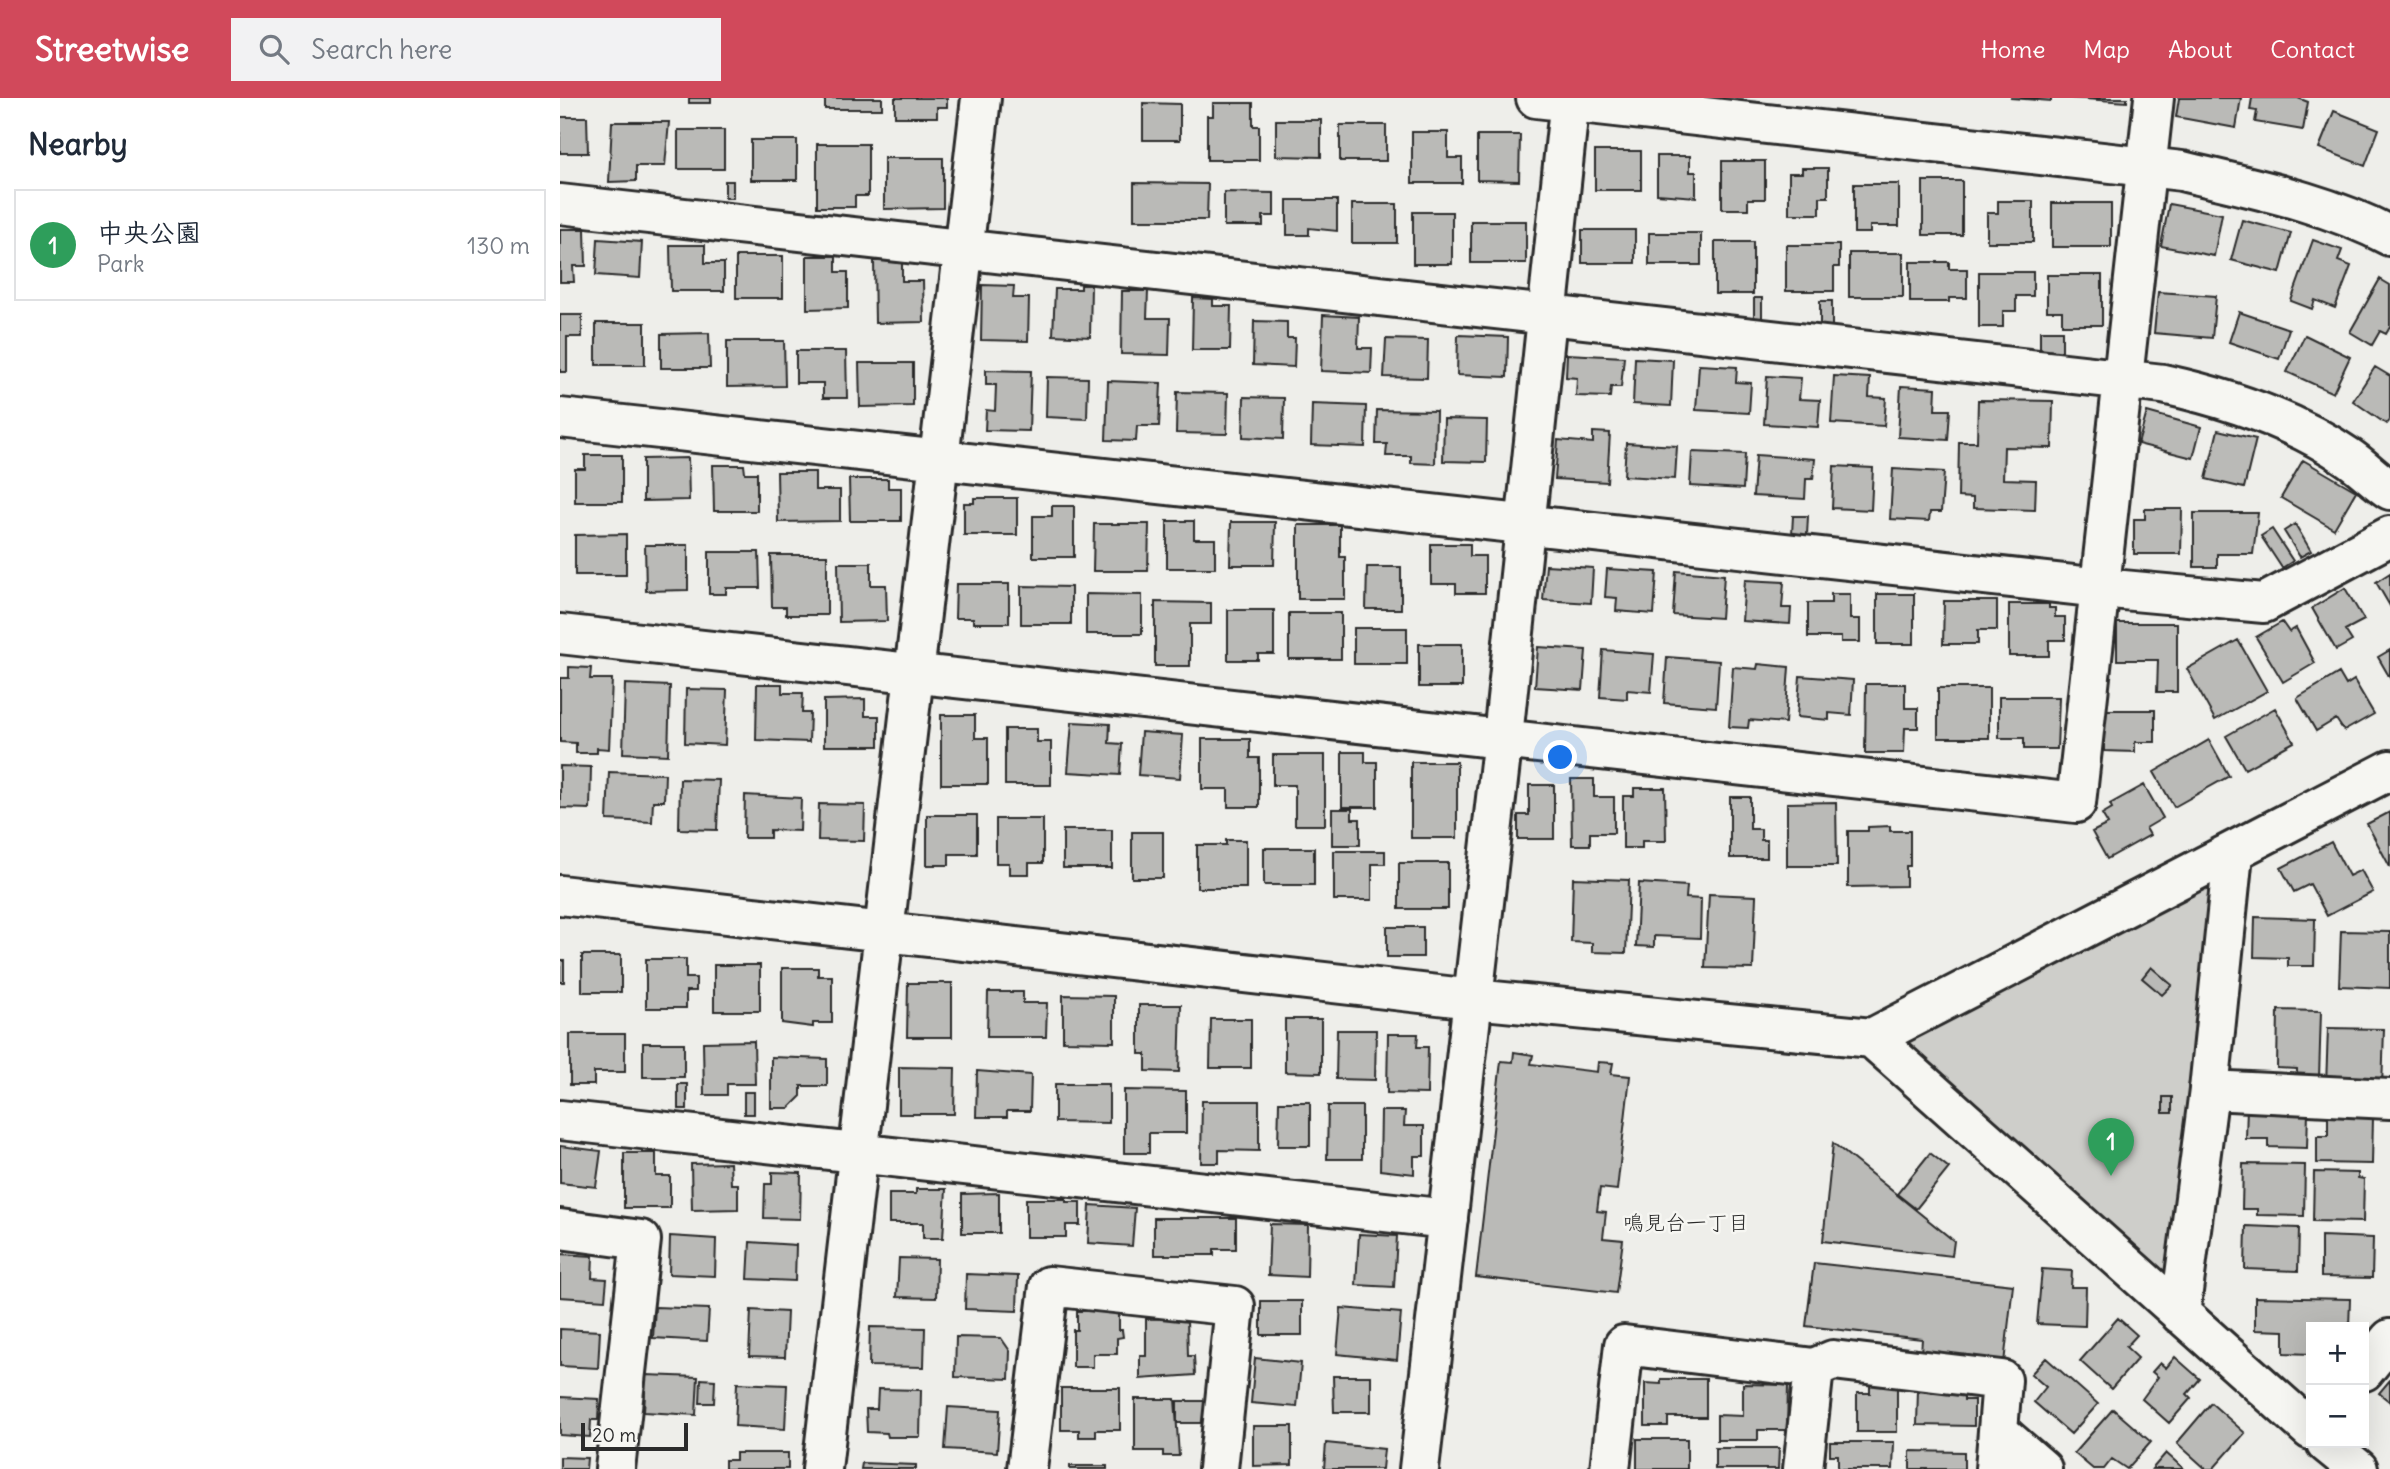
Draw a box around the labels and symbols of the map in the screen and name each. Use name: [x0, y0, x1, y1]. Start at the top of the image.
your location: [1543, 740, 1577, 774]
pin: 1: [2088, 1118, 2134, 1176]
district label: 鳴見台一丁目: [1623, 1209, 1749, 1236]
scale bar: [581, 1420, 688, 1452]

